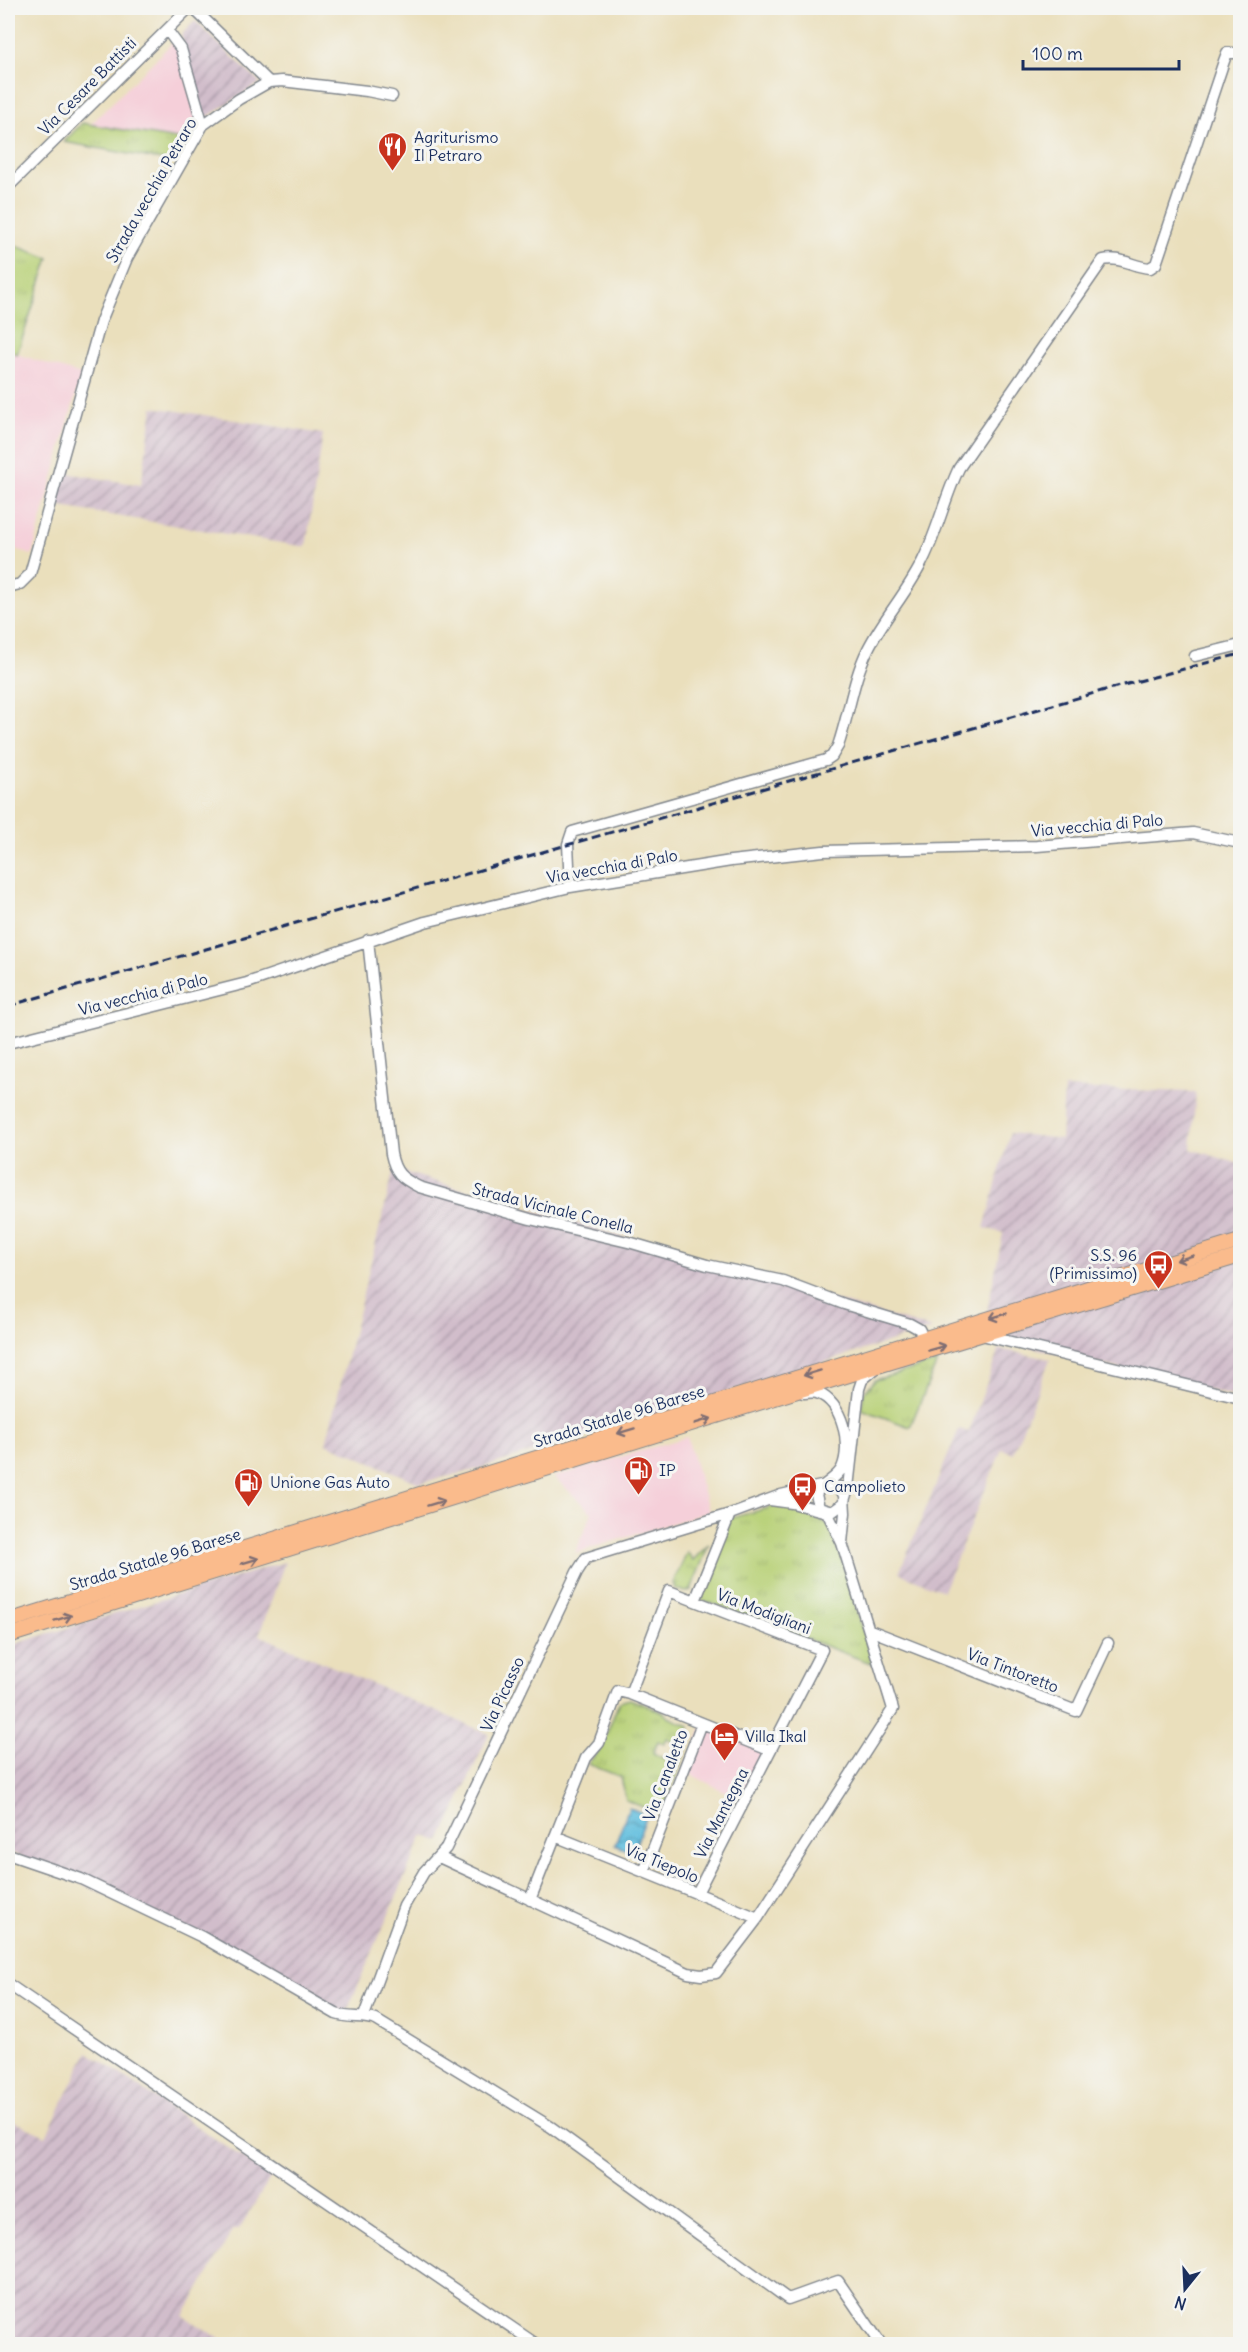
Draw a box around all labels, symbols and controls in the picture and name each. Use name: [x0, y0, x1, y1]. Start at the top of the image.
street label: Via Cesare Battisti: [34, 33, 140, 139]
scale bar: [1023, 33, 1179, 71]
text: 100 m: [1032, 42, 1083, 65]
street label: Strada vecchia Petraro: [101, 114, 201, 266]
place label: Agriturismo Il Petraro: [414, 127, 498, 165]
restaurant icon: Agriturismo Il Petraro: [377, 130, 409, 172]
street label: Via vecchia di Palo: [1030, 809, 1164, 841]
street label: Via vecchia di Palo: [545, 845, 679, 887]
street label: Via vecchia di Palo: [76, 968, 210, 1020]
street label: Strada Vicinale Conella: [470, 1178, 636, 1238]
place label: S.S. 96 (Primissimo): [1049, 1245, 1137, 1283]
bus stop icon: S.S. 96 (Primissimo): [1142, 1248, 1174, 1290]
one-way arrow: [1176, 1253, 1195, 1264]
one-way arrow: [989, 1311, 1008, 1322]
one-way arrow: [928, 1342, 947, 1353]
one-way arrow: [803, 1368, 822, 1379]
street label: Strada Statale 96 Barese: [531, 1380, 707, 1452]
one-way arrow: [693, 1415, 712, 1426]
one-way arrow: [617, 1426, 636, 1437]
fuel station icon: IP: [622, 1454, 654, 1496]
place label: IP: [659, 1460, 676, 1480]
fuel station icon: Unione Gas Auto: [233, 1466, 265, 1508]
bus stop icon: Campolieto: [787, 1470, 819, 1512]
place label: Unione Gas Auto: [270, 1472, 390, 1492]
place label: Campolieto: [824, 1476, 906, 1496]
one-way arrow: [426, 1497, 445, 1508]
street label: Strada Statale 96 Barese: [67, 1523, 243, 1595]
one-way arrow: [240, 1555, 259, 1566]
street label: Via Modigliani: [714, 1584, 814, 1638]
one-way arrow: [53, 1612, 72, 1623]
street label: Via Tintoretto: [964, 1643, 1062, 1697]
street label: Via Picasso: [476, 1653, 528, 1735]
hotel icon: Villa Ikal: [708, 1720, 740, 1762]
street label: Via Canaletto: [638, 1726, 692, 1824]
place label: Villa Ikal: [745, 1726, 806, 1746]
street label: Via Mantegna: [690, 1764, 752, 1862]
street label: Via Tiepolo: [622, 1839, 702, 1887]
north arrow: [1155, 2259, 1215, 2319]
text: N: [1172, 2292, 1189, 2314]

